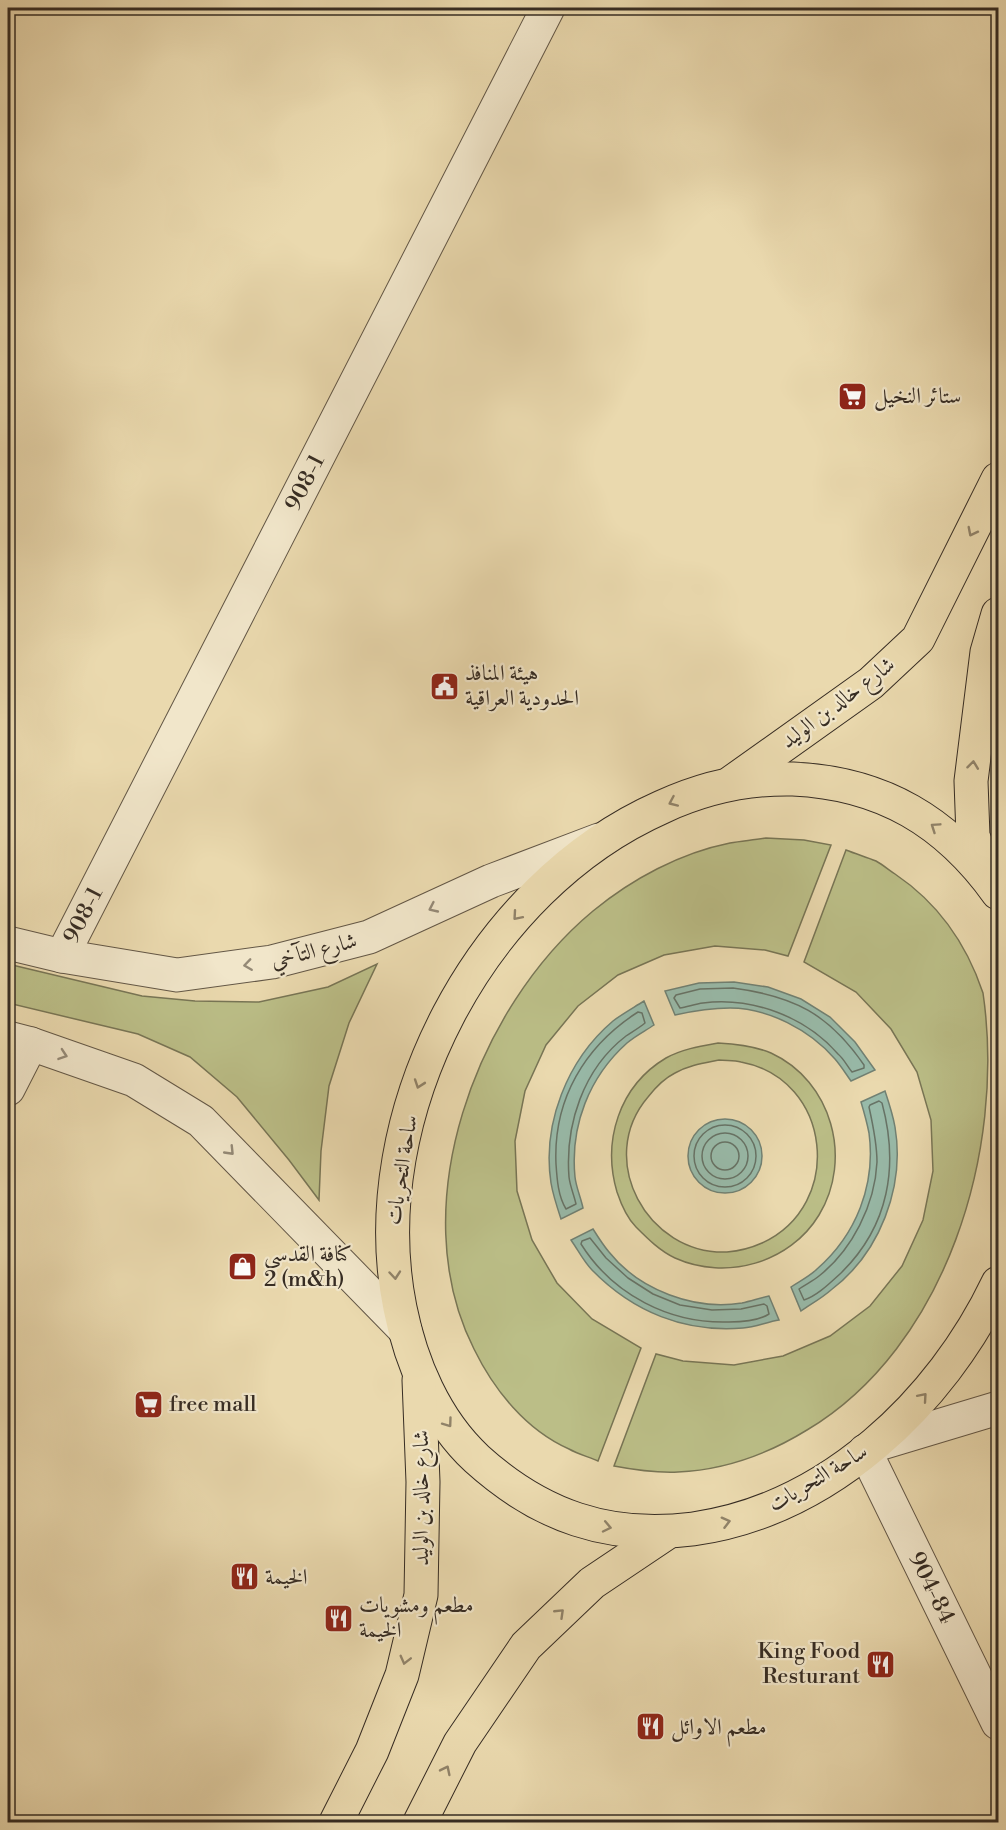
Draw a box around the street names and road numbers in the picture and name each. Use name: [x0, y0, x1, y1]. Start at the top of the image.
street label: 908-1: [279, 449, 331, 515]
street label: شارع خالد بن الوليد: [775, 651, 903, 758]
street label: 908-1: [57, 882, 109, 948]
street label: شارع التآخي: [268, 927, 361, 979]
street label: ساحة التحريات: [380, 1113, 424, 1227]
street label: شارع خالد بن الوليد: [408, 1430, 439, 1566]
street label: ساحة التحريات: [763, 1438, 873, 1518]
street label: 904-84: [903, 1547, 961, 1628]

